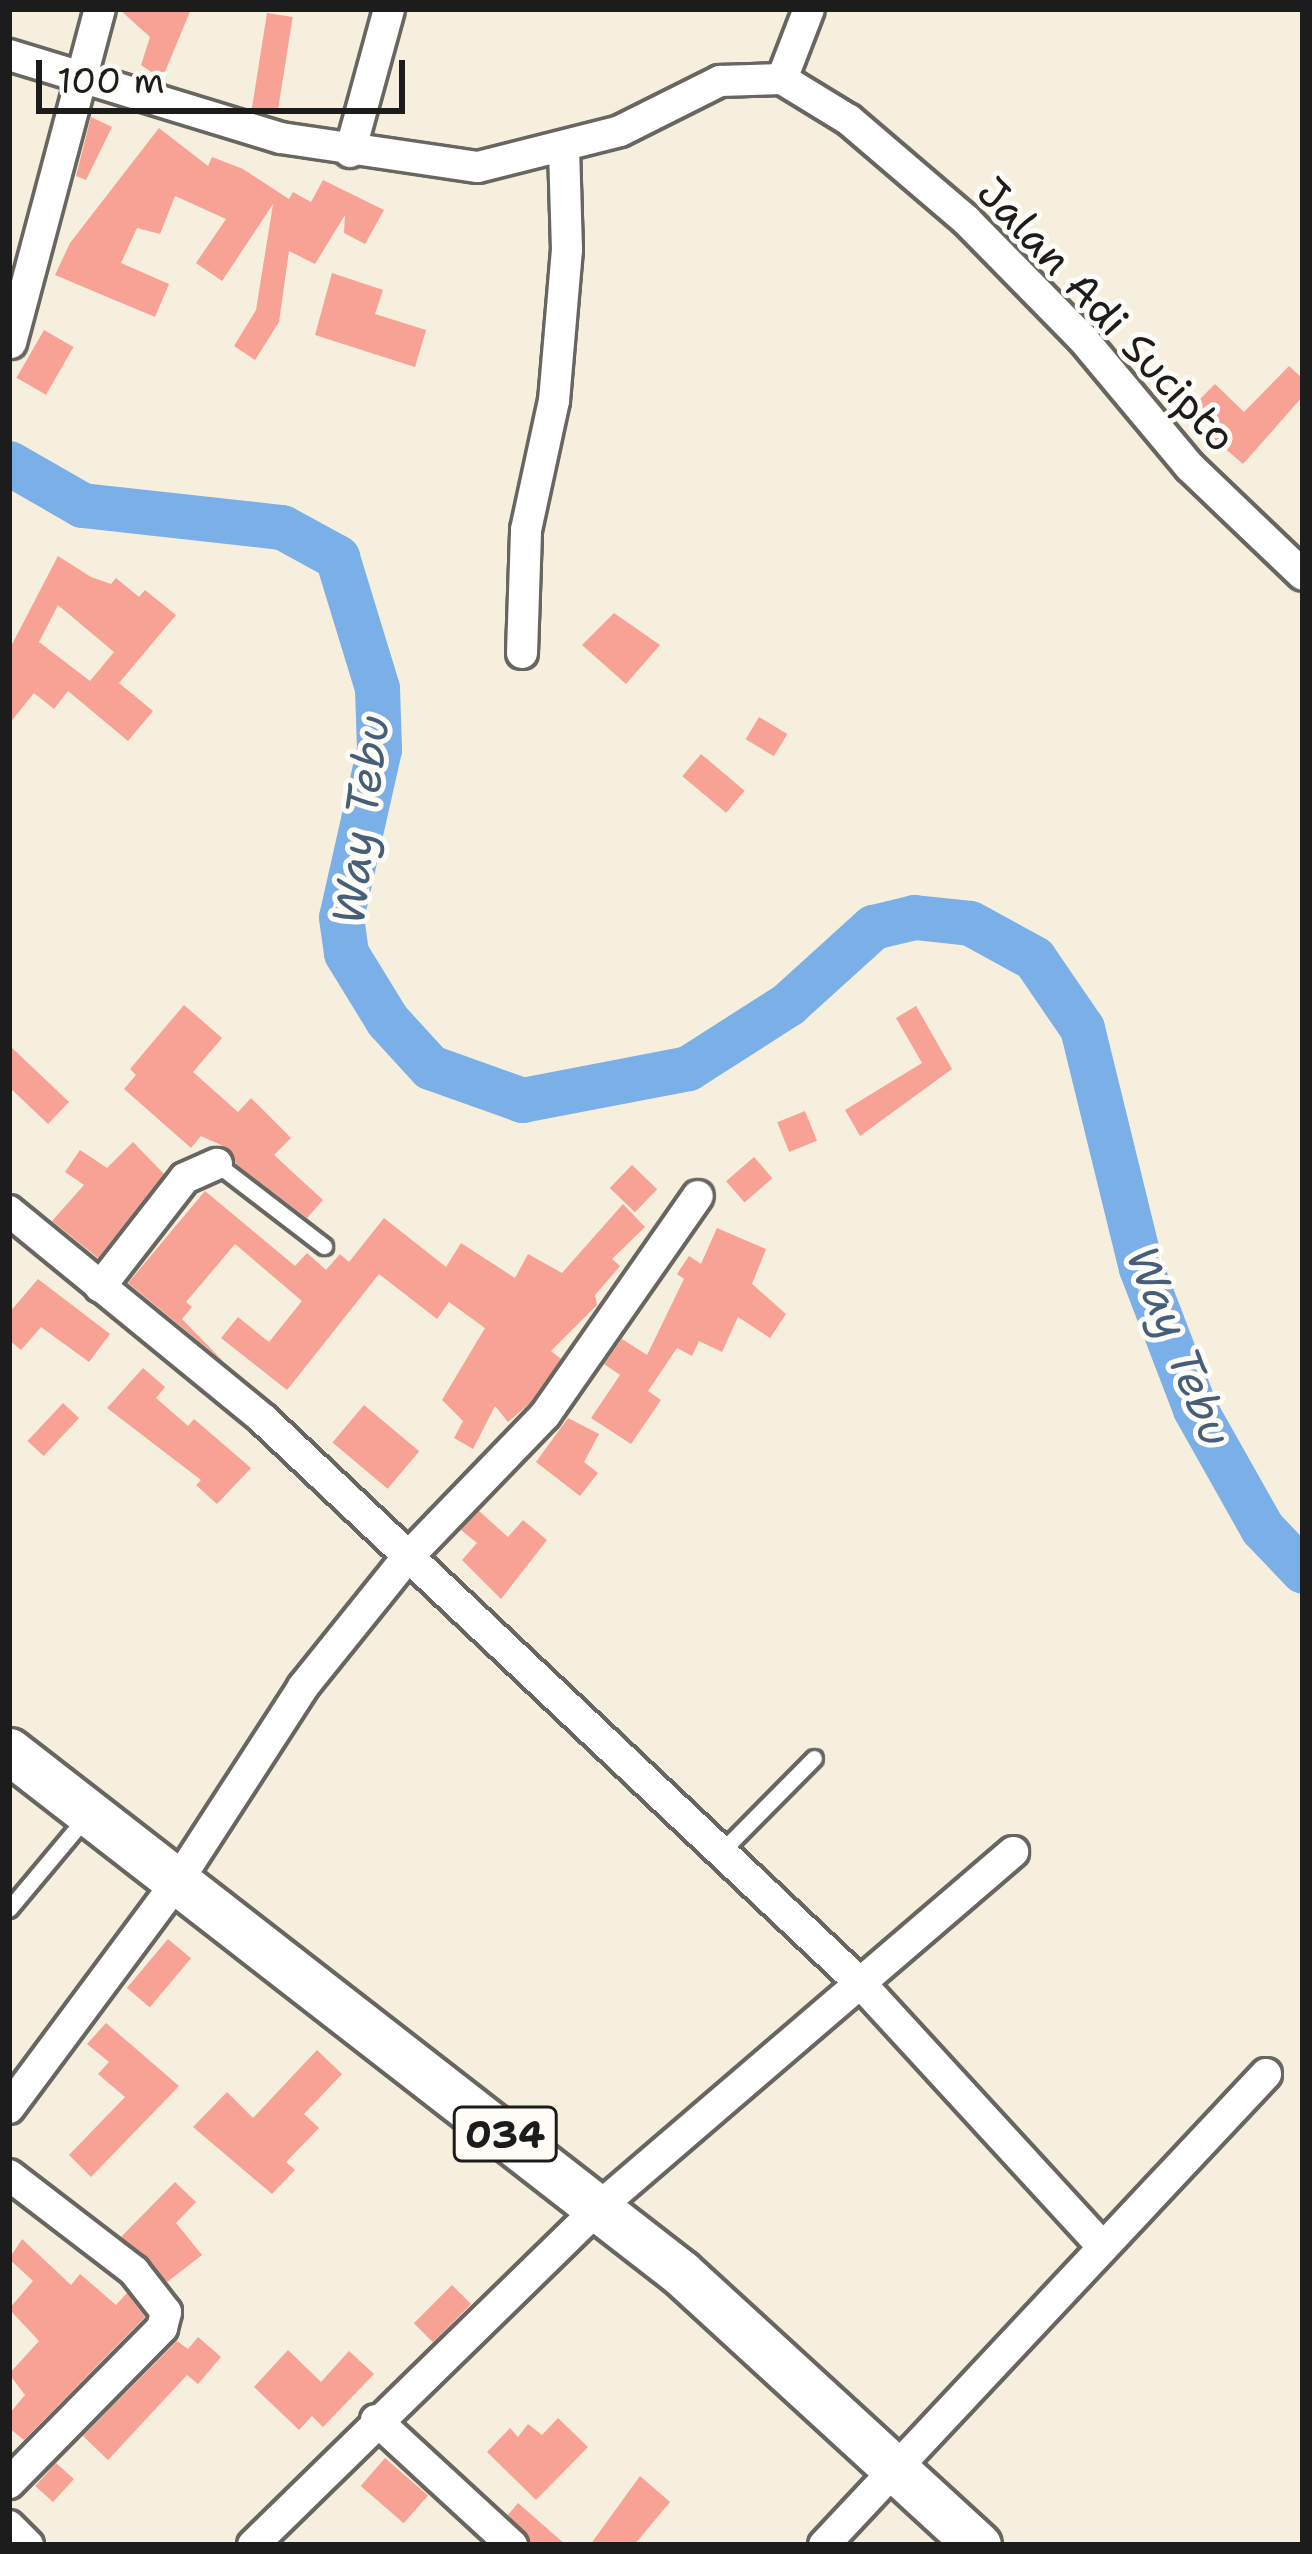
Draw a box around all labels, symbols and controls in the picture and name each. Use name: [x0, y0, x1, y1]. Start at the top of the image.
scale bar: [42, 36, 411, 110]
text: 100 m: [57, 56, 165, 105]
street label: Jalan Adi Sucipto: [967, 166, 1247, 462]
water label: Way Tebu: [321, 712, 401, 928]
water label: Way Tebu: [1115, 1238, 1243, 1454]
road number: 034: [451, 2101, 559, 2167]

